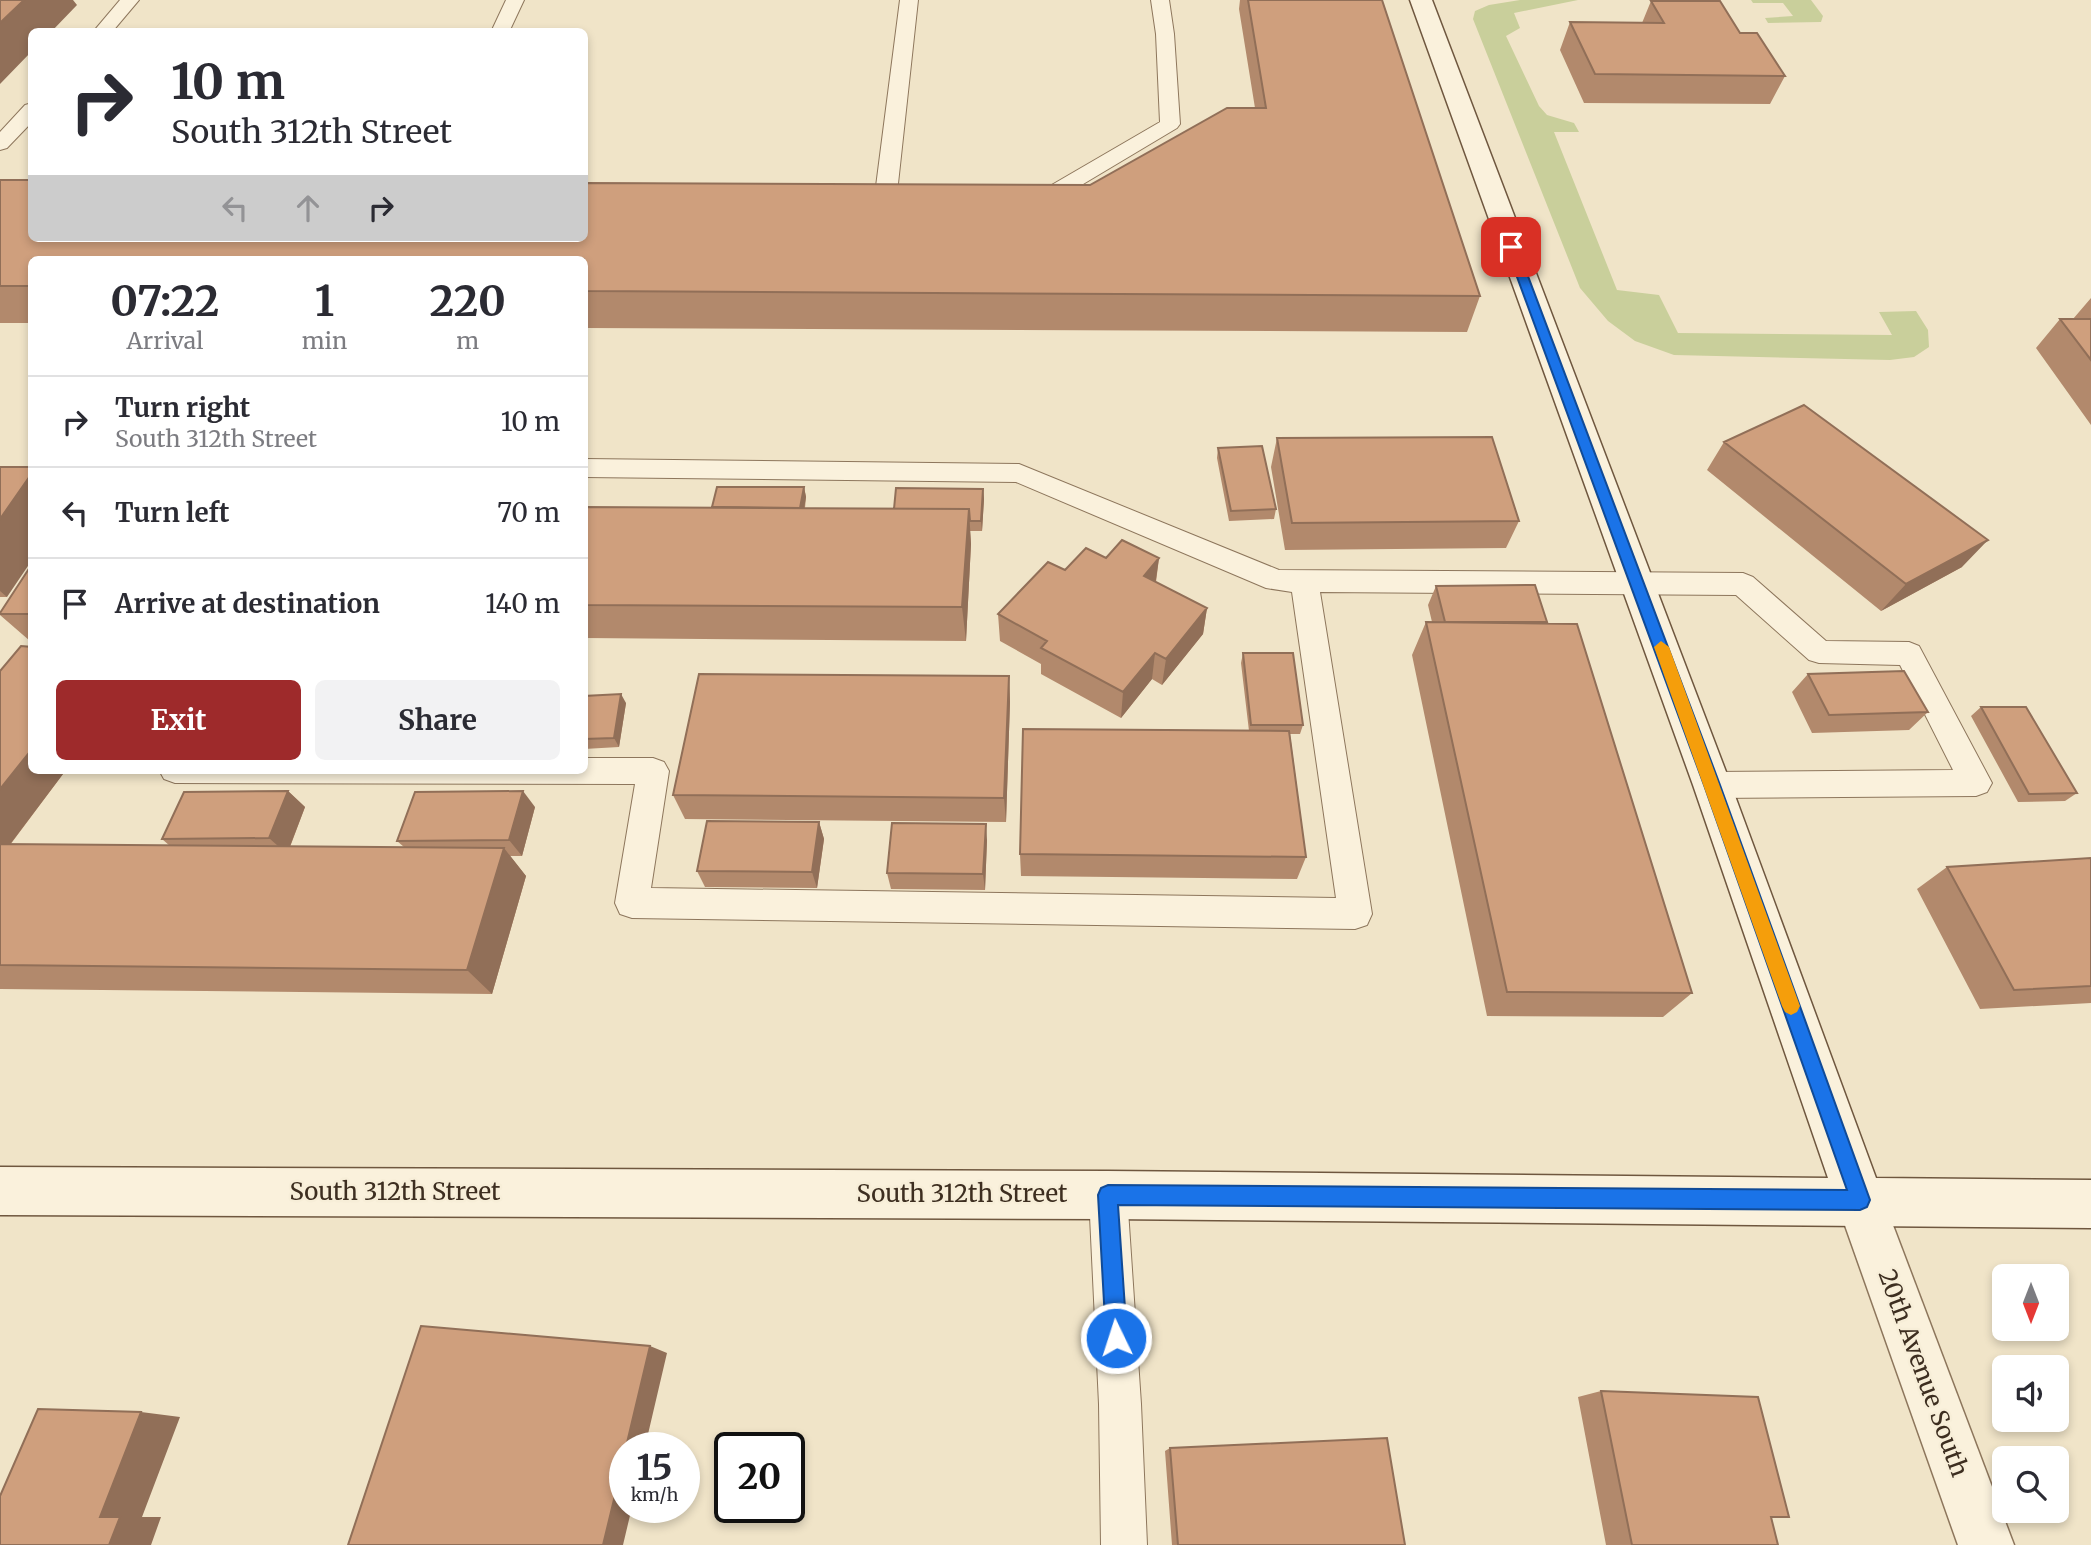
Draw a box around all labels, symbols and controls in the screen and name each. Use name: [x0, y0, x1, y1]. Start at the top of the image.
text: 10 m: [171, 51, 285, 112]
icon: right: [56, 56, 147, 147]
text: South 312th Street: [171, 112, 452, 152]
icon: left: [216, 189, 254, 227]
icon: ahead: [289, 189, 327, 227]
icon: right: [362, 189, 400, 227]
pin: [1481, 217, 1541, 277]
icon: arrive: [1492, 228, 1530, 266]
text: 07:22: [110, 275, 220, 327]
text: 1: [315, 275, 334, 327]
text: 220: [430, 275, 506, 327]
text: Arrival: [126, 326, 203, 355]
text: min: [302, 326, 347, 355]
text: m: [456, 326, 479, 355]
text: Turn right: [115, 391, 250, 424]
icon: right: [56, 403, 94, 441]
text: 10 m: [501, 405, 560, 438]
text: South 312th Street: [115, 424, 317, 453]
icon: left: [56, 494, 94, 532]
text: Turn left: [115, 496, 229, 529]
text: 70 m: [497, 496, 560, 529]
icon: arrive: [56, 585, 94, 623]
text: Arrive at destination: [115, 587, 380, 620]
text: 140 m: [485, 587, 560, 620]
button: Exit: [56, 680, 301, 760]
button: Share: [315, 680, 560, 760]
street label: South 312th Street: [290, 1176, 501, 1207]
street label: South 312th Street: [857, 1178, 1068, 1209]
north arrow: [1992, 1264, 2068, 1340]
map controls: [1992, 1264, 2069, 1523]
street label: 20th Avenue South: [1872, 1265, 1975, 1481]
position arrow: [1079, 1301, 1153, 1375]
button: sound: [1992, 1355, 2069, 1432]
speed limit sign: 20: [714, 1432, 805, 1523]
text: 15: [637, 1446, 672, 1490]
button: search: [1992, 1446, 2069, 1523]
text: km/h: [631, 1483, 678, 1506]

